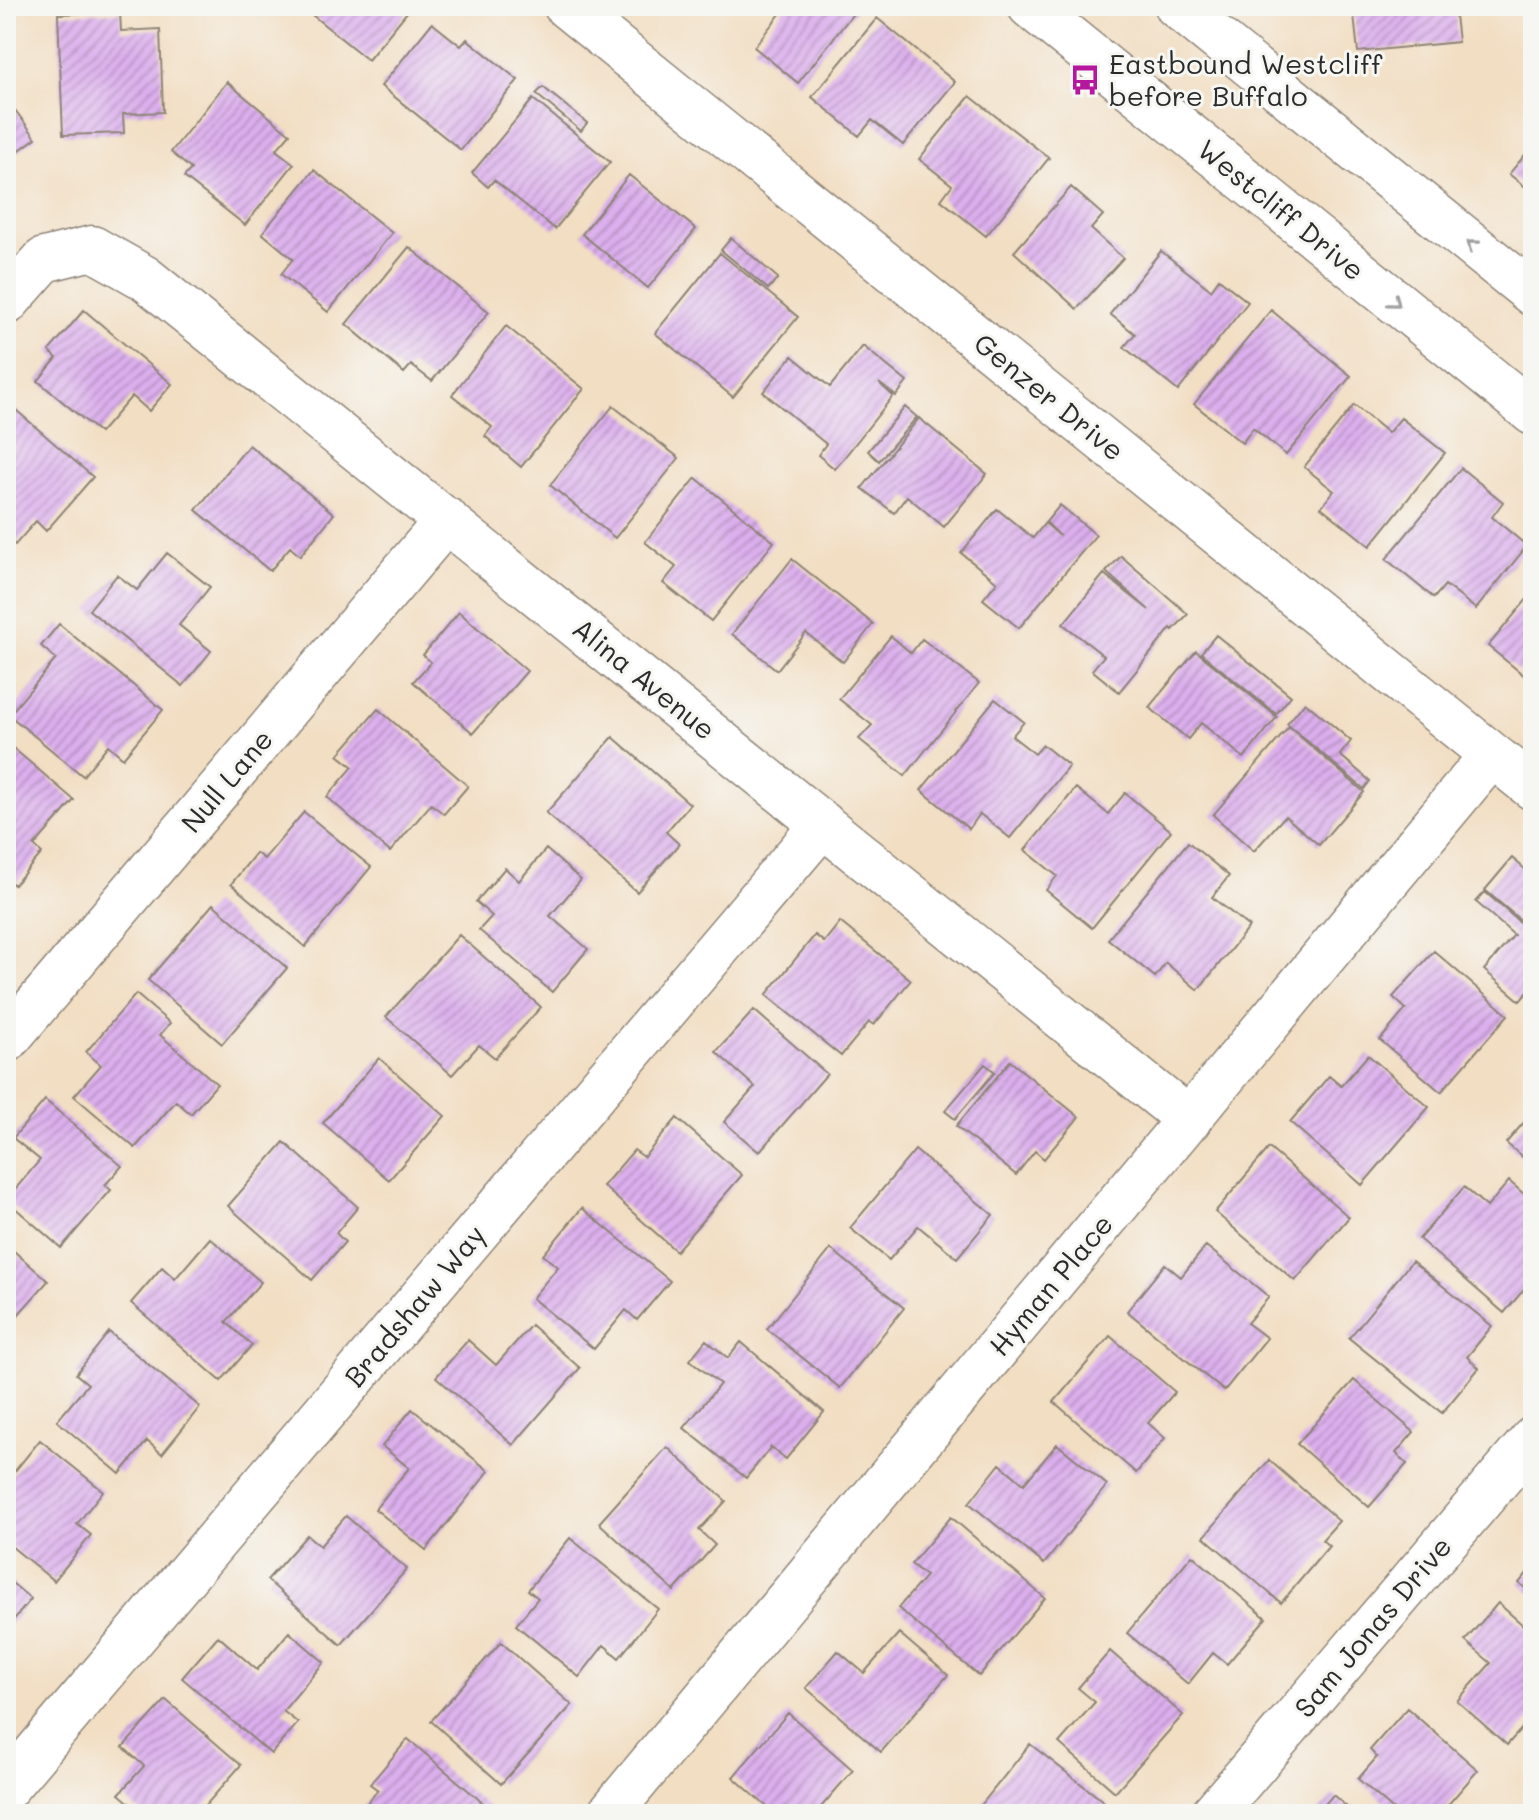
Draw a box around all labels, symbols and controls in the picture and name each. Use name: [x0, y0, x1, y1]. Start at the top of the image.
place label: Eastbound Westcliff before Buffalo: [1109, 45, 1383, 113]
bus stop icon: Eastbound Westcliff before Buffalo: [1068, 63, 1102, 97]
street label: Westcliff Drive: [1191, 131, 1372, 288]
one-way arrow: [1466, 240, 1481, 254]
one-way arrow: [1386, 292, 1400, 307]
street label: Genzer Drive: [967, 324, 1132, 468]
street label: Alina Avenue: [566, 610, 723, 747]
street label: Null Lane: [173, 721, 280, 839]
street label: Hyman Place: [980, 1206, 1120, 1363]
street label: Bradshaw Way: [336, 1217, 493, 1394]
street label: Sam Jonas Drive: [1286, 1528, 1459, 1724]

